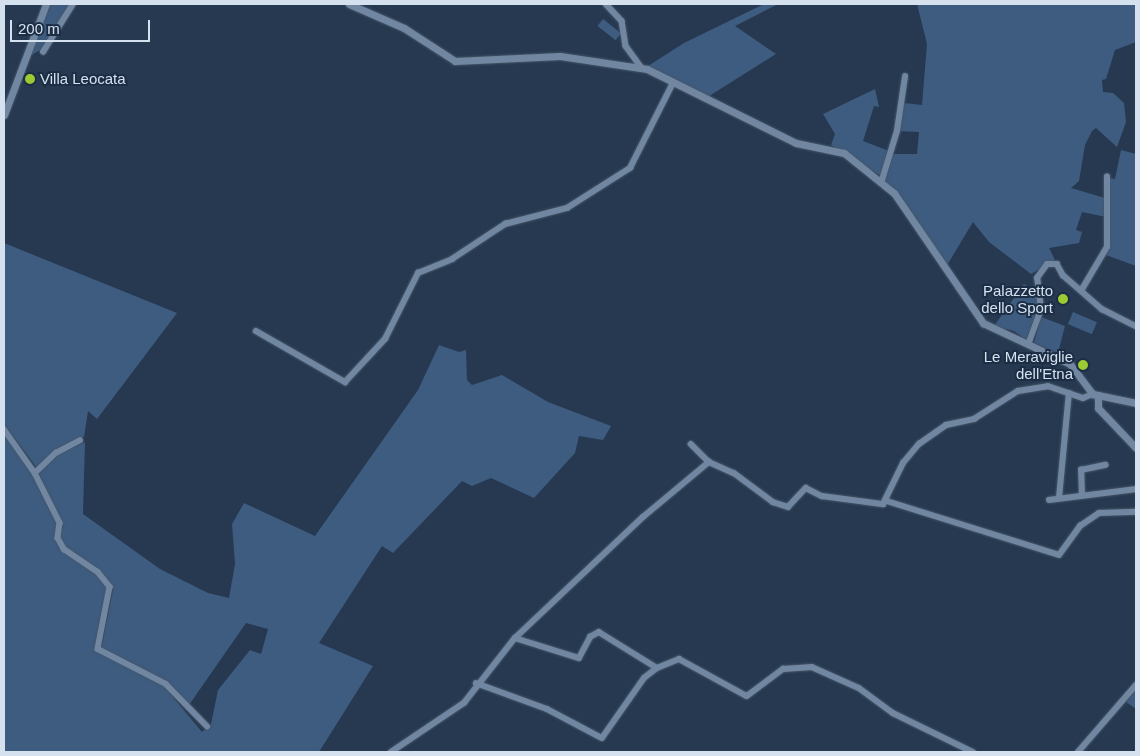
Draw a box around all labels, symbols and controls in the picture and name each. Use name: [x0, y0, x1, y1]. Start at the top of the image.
scale bar: [12, 10, 152, 42]
text: 200 m: [18, 20, 60, 37]
place label: Villa Leocata: [40, 70, 126, 88]
marker: Villa Leocata: [24, 73, 36, 85]
place label: Palazzetto dello Sport: [981, 281, 1053, 316]
marker: Palazzetto dello Sport: [1057, 293, 1069, 305]
place label: Le Meraviglie dell'Etna: [984, 347, 1073, 382]
marker: Le Meraviglie dell'Etna: [1077, 359, 1089, 371]

